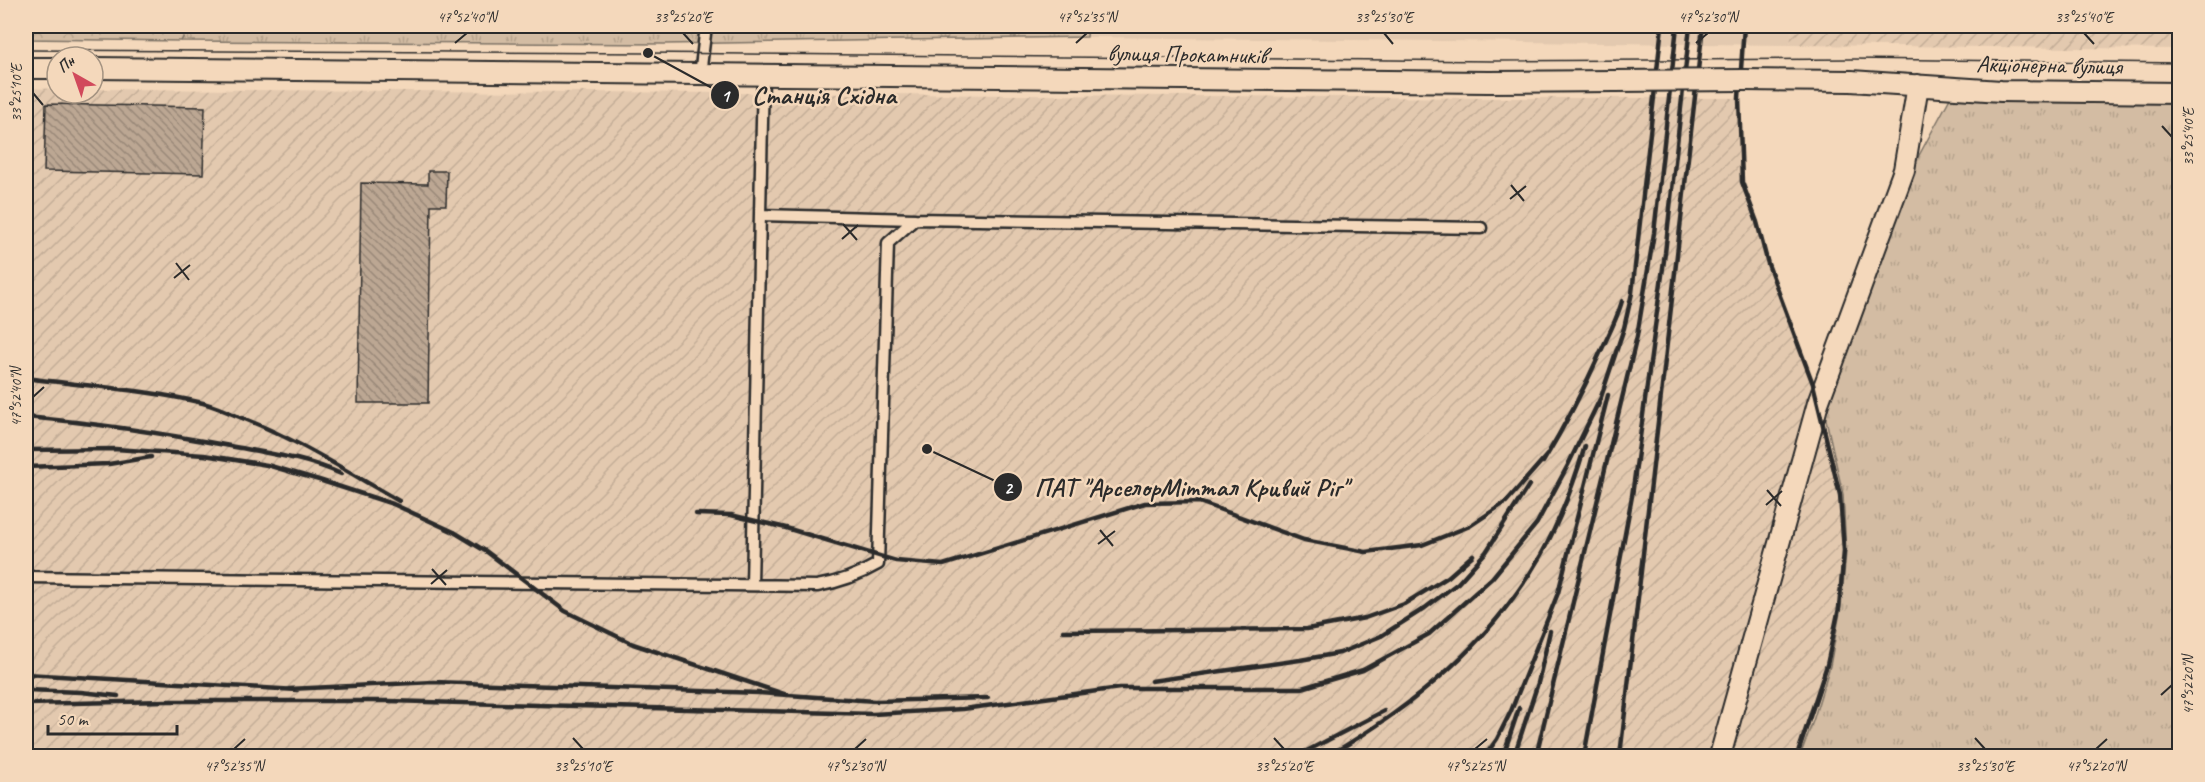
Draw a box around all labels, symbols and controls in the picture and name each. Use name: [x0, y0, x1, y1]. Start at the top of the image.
text: 47°52'40"N: [437, 8, 500, 27]
text: 33°25'20"E: [654, 8, 714, 27]
text: 47°52'35"N: [1057, 8, 1120, 27]
text: 33°25'30"E: [1355, 8, 1415, 27]
text: 47°52'30"N: [1678, 8, 1741, 27]
text: 33°25'40"E: [2055, 8, 2115, 27]
street label: вулиця Прокатників: [1107, 38, 1273, 70]
north arrow: [45, 45, 105, 105]
street label: Акціонерна вулиця: [1976, 49, 2124, 81]
text: Пн: [53, 51, 80, 77]
text: 33°25'10"E: [7, 62, 26, 122]
callout: Станція Східна: [710, 73, 908, 117]
text: Станція Східна: [752, 79, 898, 112]
text: 1: [721, 85, 731, 107]
text: 33°25'40"E: [2179, 106, 2198, 166]
text: 47°52'40"N: [7, 364, 26, 427]
callout: ПАТ "АрселорМіттал Кривий Ріг": [993, 465, 1359, 509]
text: ПАТ "АрселорМіттал Кривий Ріг": [1035, 471, 1353, 504]
text: 2: [1004, 477, 1014, 499]
text: 47°52'20"N: [2179, 652, 2198, 715]
scale bar: [48, 698, 177, 736]
text: 50 m: [57, 708, 90, 730]
text: 47°52'35"N: [204, 757, 267, 776]
text: 33°25'10"E: [554, 757, 614, 776]
text: 47°52'30"N: [825, 757, 888, 776]
text: 33°25'20"E: [1255, 757, 1315, 776]
text: 47°52'25"N: [1445, 757, 1508, 776]
text: 33°25'30"E: [1956, 757, 2016, 776]
text: 47°52'20"N: [2066, 757, 2129, 776]

